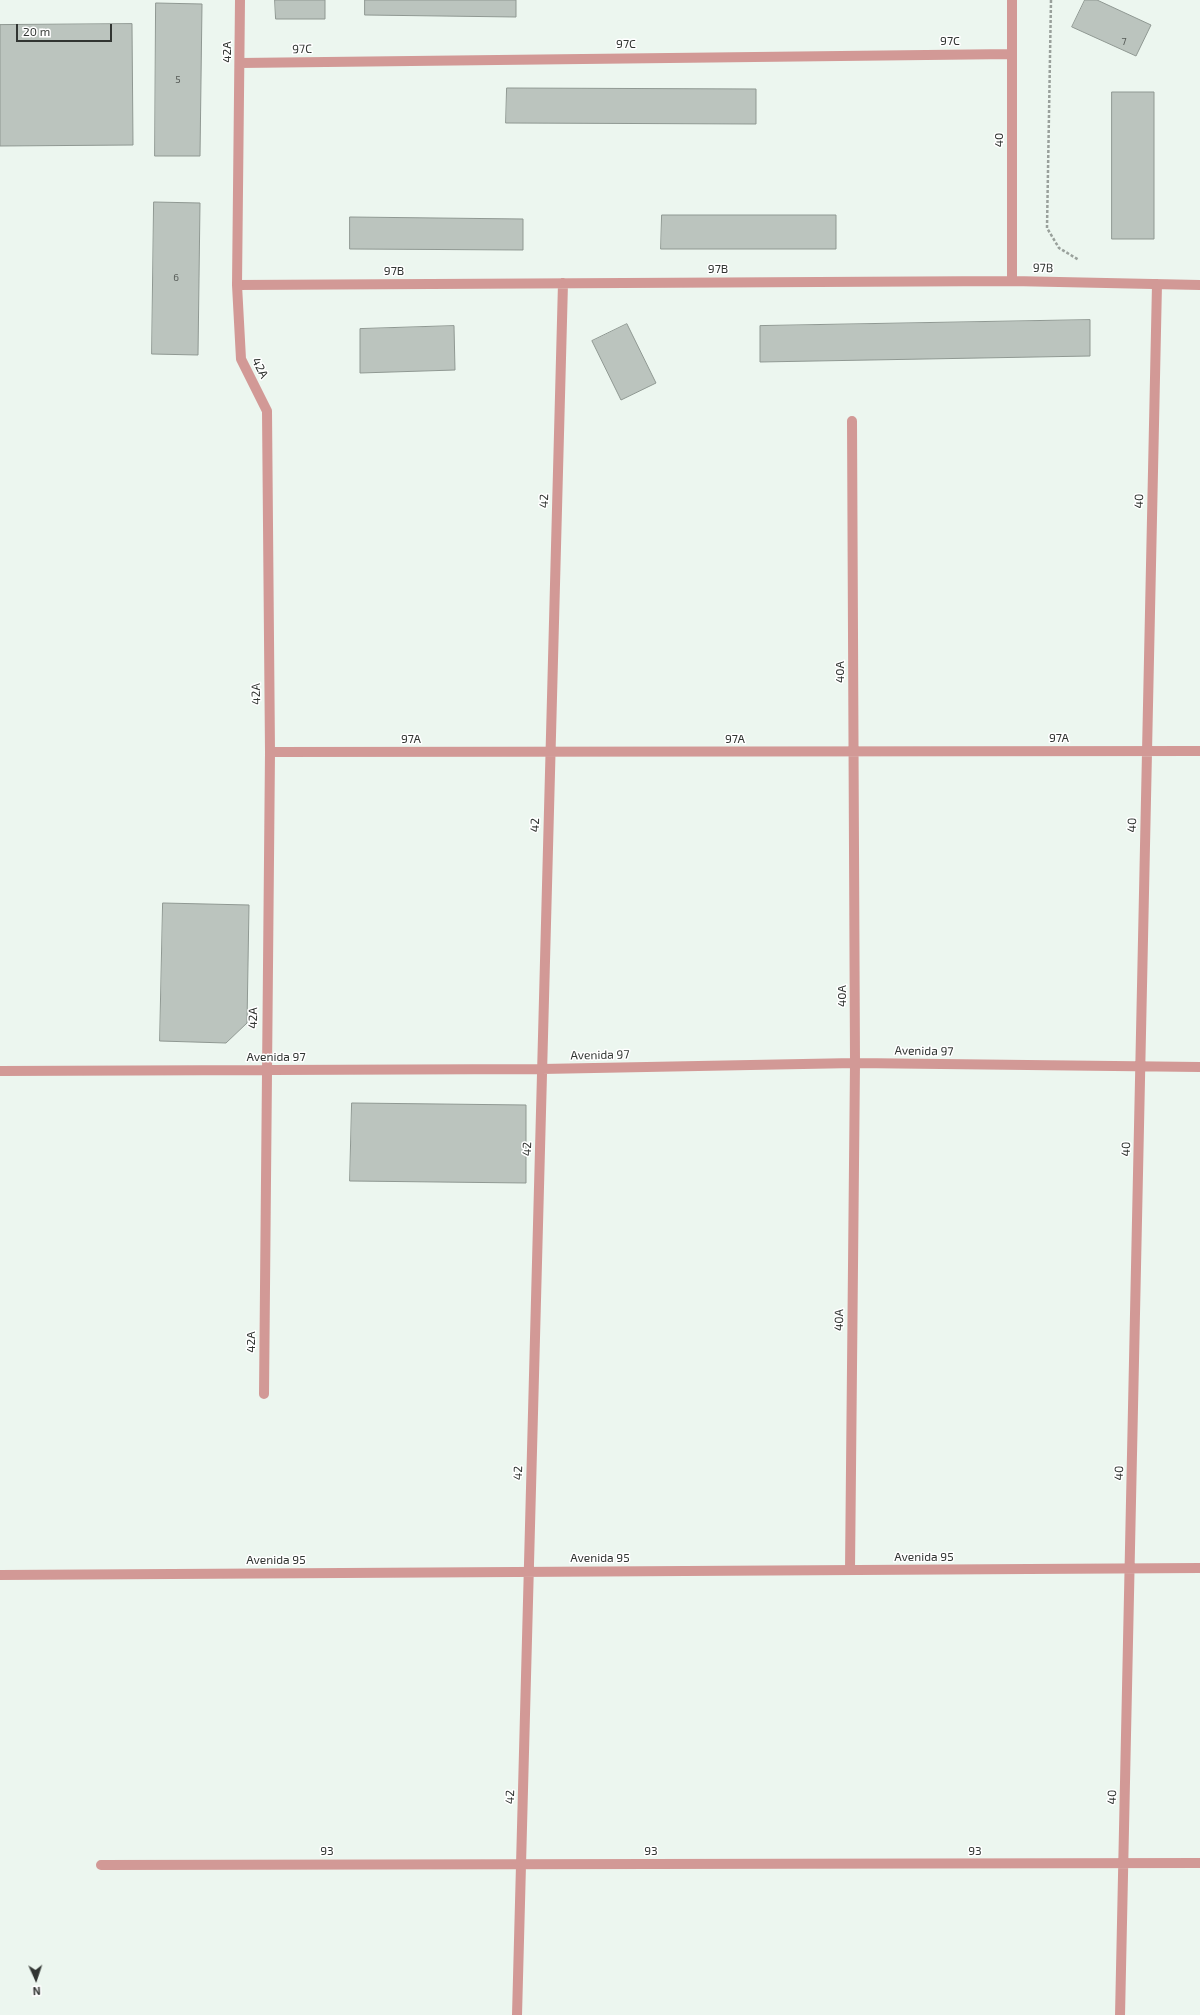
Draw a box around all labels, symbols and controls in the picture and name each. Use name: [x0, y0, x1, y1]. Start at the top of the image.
scale bar: [18, 16, 114, 42]
text: 20 m: [23, 24, 50, 38]
street label: 97C: [940, 34, 960, 48]
house number: 7: [1121, 36, 1127, 48]
street label: 97C: [616, 37, 636, 51]
street label: 42A: [220, 41, 234, 63]
street label: 97C: [292, 42, 312, 56]
house number: 5: [175, 74, 181, 86]
street label: 40: [992, 133, 1006, 147]
street label: 97B: [1033, 261, 1053, 275]
street label: 97B: [708, 262, 728, 276]
street label: 97B: [384, 264, 404, 278]
house number: 6: [173, 272, 179, 284]
street label: 42A: [249, 355, 271, 381]
street label: 42: [537, 494, 551, 508]
street label: 40: [1132, 494, 1146, 508]
street label: 40A: [833, 661, 847, 683]
street label: 42A: [249, 683, 263, 705]
street label: 97A: [1049, 731, 1069, 745]
street label: 97A: [401, 732, 421, 746]
street label: 97A: [725, 732, 745, 746]
street label: 42: [528, 818, 542, 832]
street label: 40: [1125, 818, 1139, 832]
street label: 40A: [835, 985, 849, 1007]
street label: 42A: [246, 1007, 260, 1029]
street label: Avenida 97: [894, 1043, 954, 1059]
street label: Avenida 97: [570, 1047, 630, 1063]
street label: Avenida 97: [246, 1050, 306, 1064]
street label: 42: [520, 1142, 534, 1156]
street label: 40: [1119, 1142, 1133, 1156]
street label: 40A: [832, 1309, 846, 1331]
street label: 42A: [244, 1331, 258, 1353]
street label: 42: [511, 1466, 525, 1480]
street label: 40: [1112, 1466, 1126, 1480]
street label: Avenida 95: [894, 1550, 954, 1564]
street label: Avenida 95: [570, 1551, 630, 1565]
street label: Avenida 95: [246, 1553, 306, 1567]
street label: 42: [503, 1790, 517, 1804]
street label: 40: [1105, 1790, 1119, 1804]
street label: 93: [320, 1844, 334, 1858]
street label: 93: [644, 1844, 658, 1858]
street label: 93: [968, 1844, 982, 1858]
north arrow: [16, 1959, 56, 1999]
text: N: [32, 1985, 41, 1998]

